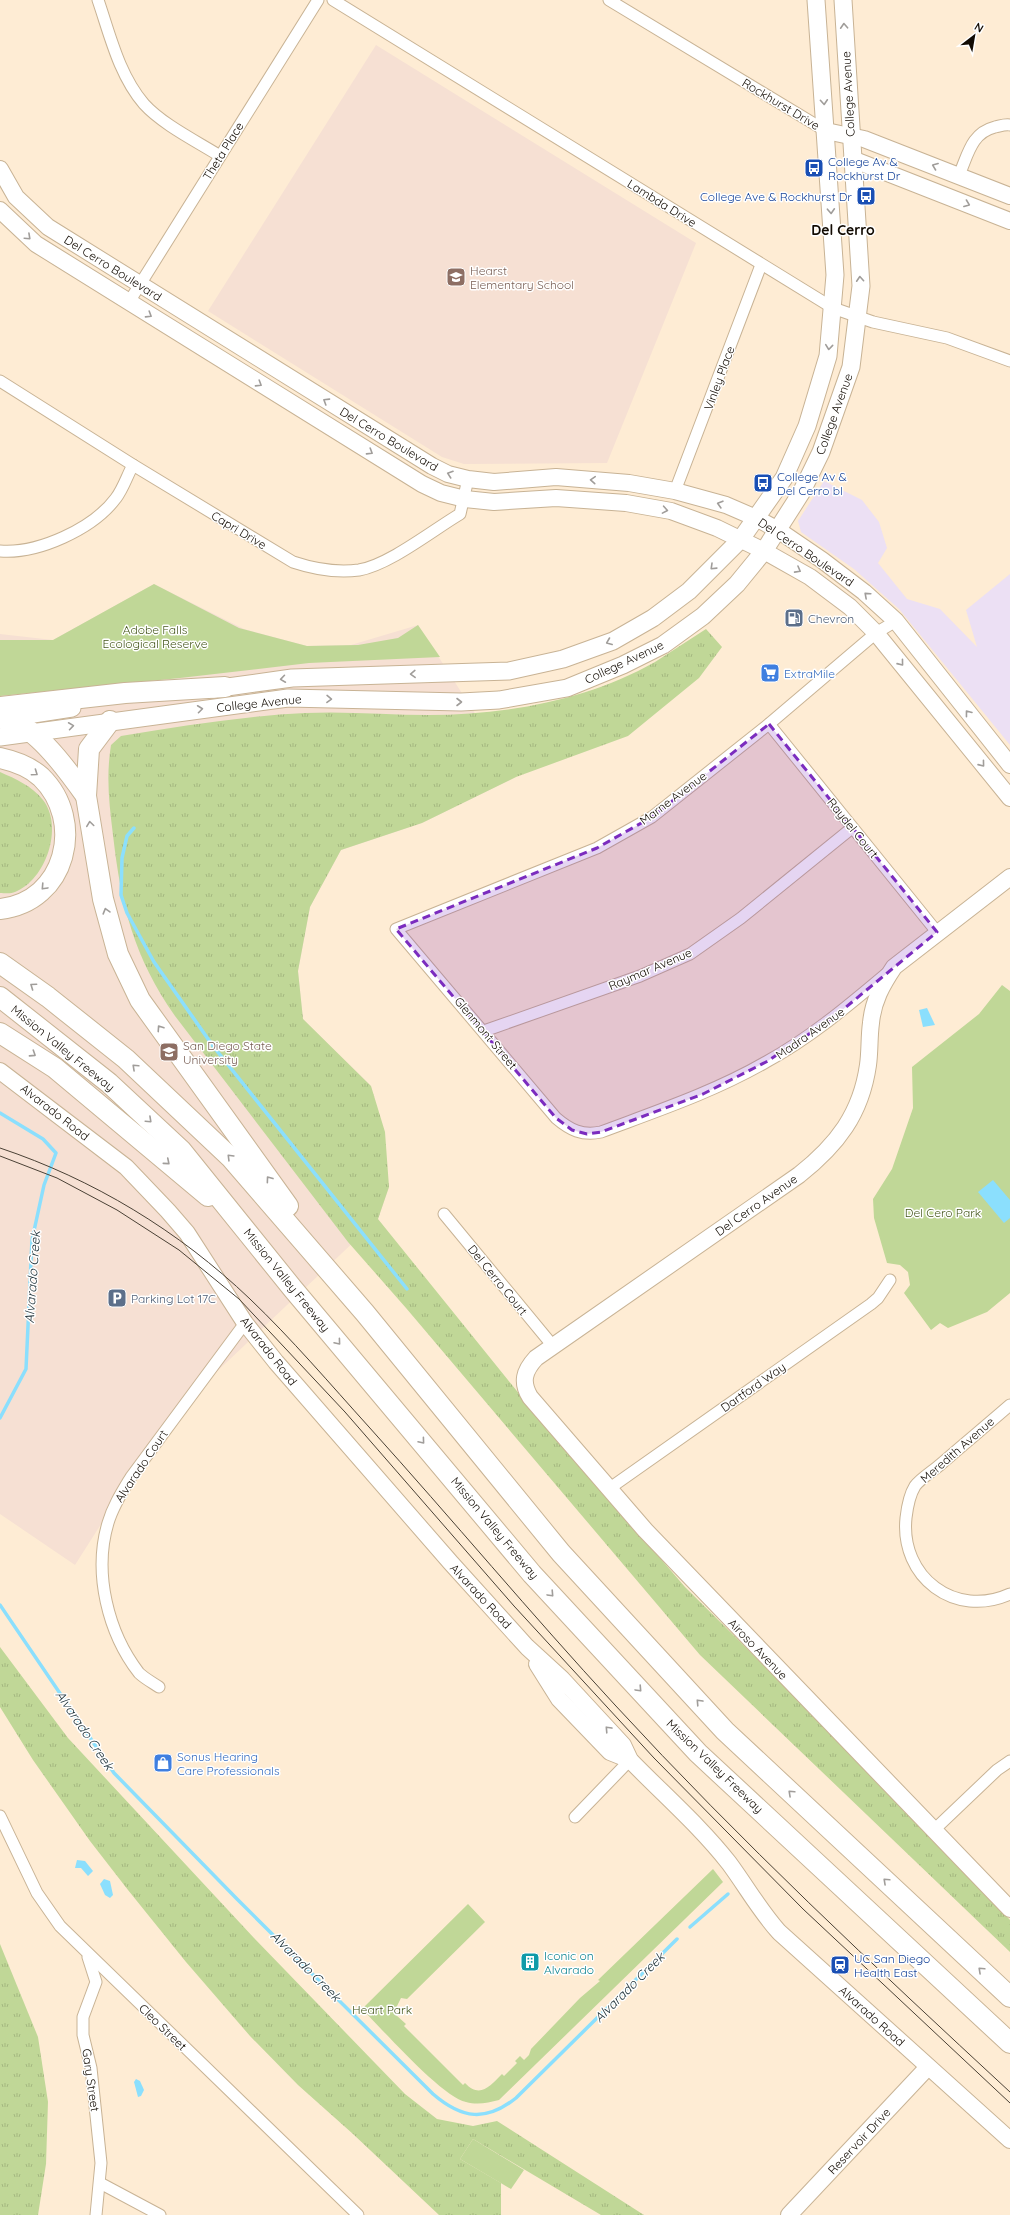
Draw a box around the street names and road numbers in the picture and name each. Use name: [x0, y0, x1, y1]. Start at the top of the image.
street label: College Avenue: [838, 51, 858, 137]
street label: Rockhurst Drive: [739, 75, 823, 133]
street label: Theta Place: [199, 119, 247, 183]
street label: Lambda Drive: [625, 176, 699, 230]
street label: Del Cerro Boulevard: [61, 232, 165, 304]
street label: Vinley Place: [700, 344, 738, 412]
street label: College Avenue: [812, 371, 856, 457]
street label: Del Cerro Boulevard: [337, 404, 441, 474]
street label: Capri Drive: [209, 508, 270, 552]
street label: Del Cerro Boulevard: [755, 514, 857, 590]
street label: College Avenue: [582, 637, 666, 687]
street label: College Avenue: [216, 691, 303, 715]
street label: Marne Avenue: [637, 768, 710, 828]
street label: Raydel Court: [824, 795, 882, 861]
street label: Raymar Avenue: [606, 945, 694, 993]
street label: Glenmont Street: [451, 994, 521, 1072]
street label: Mission Valley Freeway: [8, 1002, 118, 1094]
street label: Madra Avenue: [773, 1004, 847, 1062]
street label: Alvarado Road: [18, 1080, 92, 1144]
street label: Del Cerro Avenue: [712, 1171, 800, 1239]
street label: Mission Valley Freeway: [241, 1225, 333, 1335]
street label: Del Cerro Court: [465, 1242, 531, 1318]
street label: Alvarado Road: [237, 1314, 301, 1388]
street label: Dartford Way: [718, 1359, 788, 1415]
street label: Meredith Avenue: [917, 1414, 997, 1486]
street label: Alvarado Court: [111, 1427, 171, 1505]
street label: Mission Valley Freeway: [448, 1474, 542, 1582]
street label: Alvarado Road: [447, 1560, 515, 1632]
street label: Airoso Avenue: [725, 1615, 791, 1683]
street label: Mission Valley Freeway: [663, 1716, 767, 1816]
street label: Alvarado Road: [836, 1983, 908, 2049]
street label: Cleo Street: [136, 2001, 190, 2053]
street label: Gary Street: [79, 2048, 103, 2112]
street label: Reservoir Drive: [824, 2105, 894, 2177]

